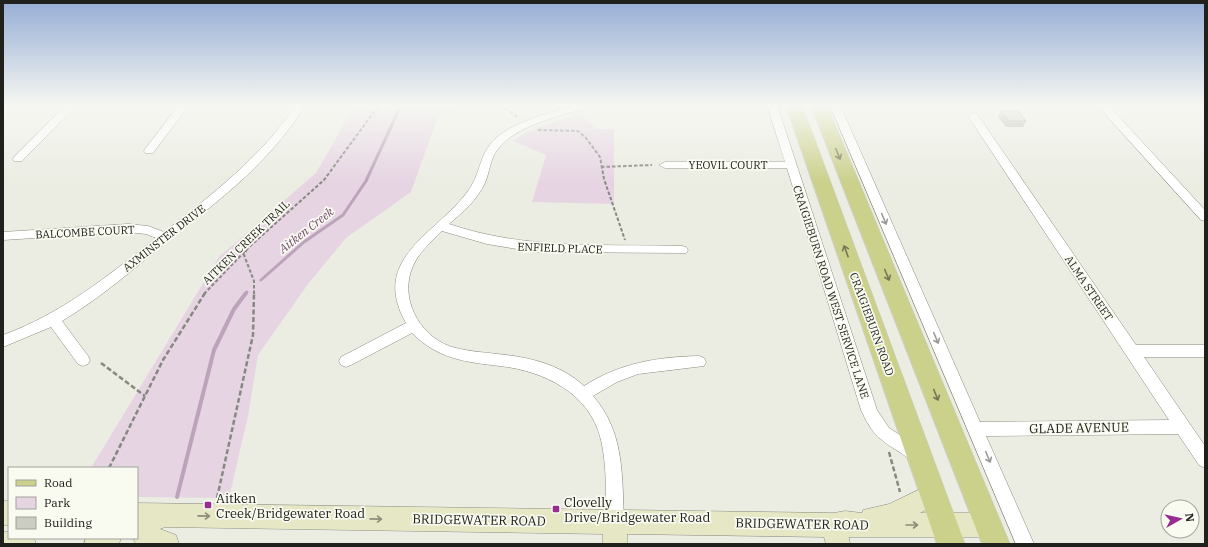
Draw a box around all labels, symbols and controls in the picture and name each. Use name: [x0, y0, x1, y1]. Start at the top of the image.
one-way arrow: [835, 148, 843, 160]
street label: YEOVIL COURT: [688, 158, 768, 172]
street label: CRAIGIEBURN ROAD WEST SERVICE LANE: [790, 184, 872, 400]
street label: AITKEN CREEK TRAIL: [199, 197, 293, 287]
street label: AXMINSTER DRIVE: [120, 201, 208, 275]
water label: Aitken Creek: [275, 203, 337, 257]
one-way arrow: [881, 212, 888, 224]
street label: BALCOMBE COURT: [35, 222, 135, 242]
street label: ENFIELD PLACE: [517, 240, 603, 256]
one-way arrow: [841, 245, 849, 257]
street label: ALMA STREET: [1062, 253, 1116, 323]
one-way arrow: [884, 268, 892, 280]
street label: CRAIGIEBURN ROAD: [847, 271, 897, 377]
one-way arrow: [933, 332, 940, 344]
one-way arrow: [933, 389, 940, 401]
street label: GLADE AVENUE: [1029, 419, 1129, 437]
one-way arrow: [984, 451, 992, 463]
legend: [8, 467, 138, 539]
text: Road: [44, 475, 73, 490]
place label: Aitken Creek/Bridgewater Road: [216, 490, 365, 522]
place label: Clovelly Drive/Bridgewater Road: [564, 494, 710, 526]
text: Park: [44, 495, 70, 510]
north arrow: [1160, 499, 1200, 539]
marker: Aitken Creek/Bridgewater Road: [203, 500, 213, 510]
marker: Clovelly Drive/Bridgewater Road: [551, 504, 561, 514]
street label: BRIDGEWATER ROAD: [412, 510, 546, 530]
one-way arrow: [197, 512, 210, 520]
text: N: [1182, 512, 1197, 523]
street label: BRIDGEWATER ROAD: [735, 514, 869, 534]
text: Building: [44, 515, 92, 530]
one-way arrow: [369, 515, 382, 523]
one-way arrow: [905, 521, 918, 529]

